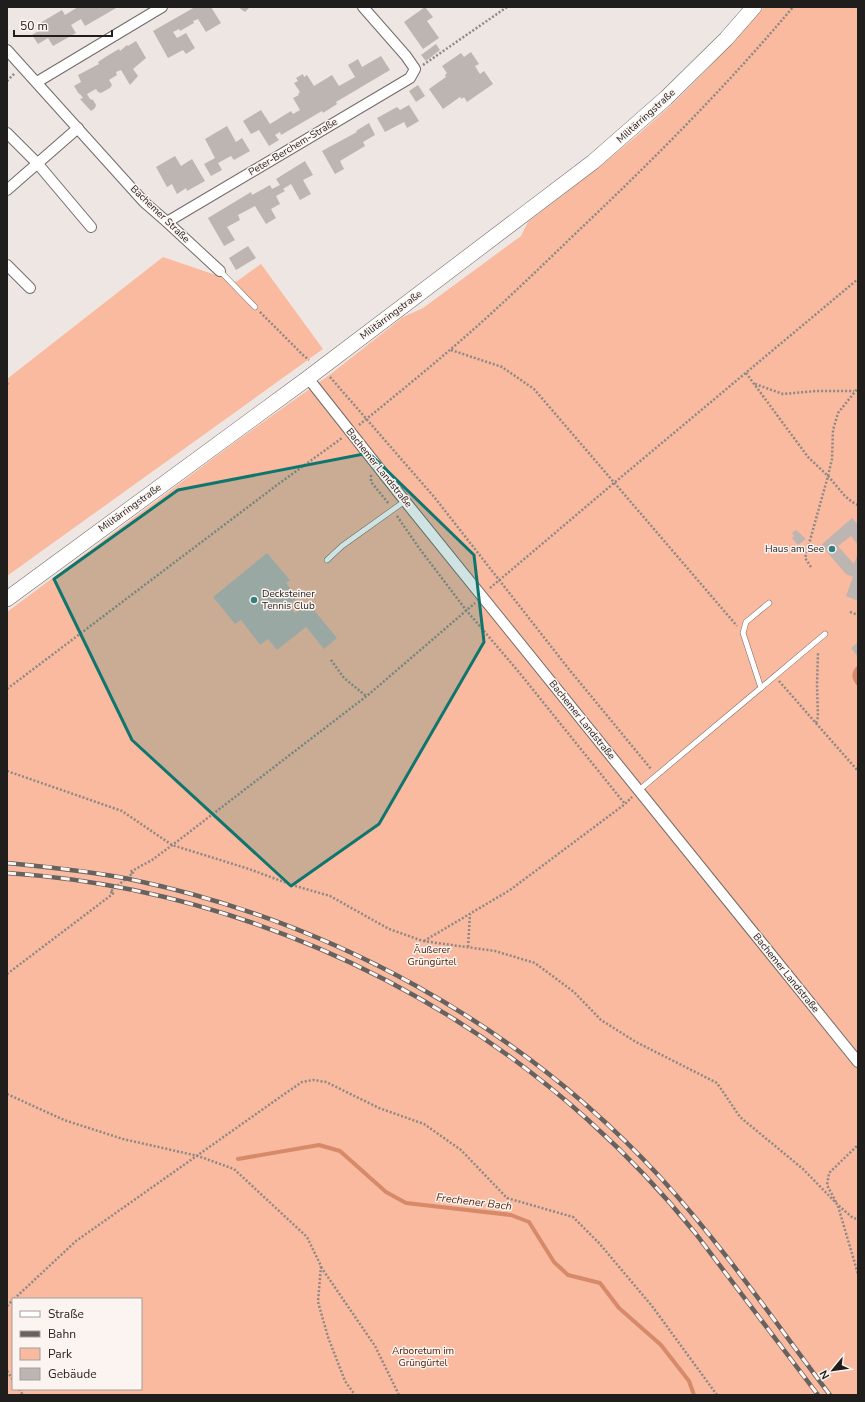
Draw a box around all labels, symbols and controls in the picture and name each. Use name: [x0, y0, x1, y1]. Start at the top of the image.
scale bar: [14, 12, 112, 38]
text: 50 m: [20, 18, 48, 34]
street label: Militärringstraße: [614, 86, 678, 146]
street label: Peter-Berchem-Straße: [246, 115, 340, 179]
street label: Bachemer Straße: [127, 182, 193, 246]
street label: Militärringstraße: [357, 287, 425, 343]
street label: Bachemer Landstraße: [343, 425, 415, 511]
street label: Militärringstraße: [96, 480, 164, 536]
place label: Haus am See: [765, 542, 824, 556]
marker: Haus am See: [827, 544, 837, 554]
place label: Decksteiner Tennis Club: [262, 587, 315, 613]
marker: Decksteiner Tennis Club: [249, 595, 259, 605]
street label: Bachemer Landstraße: [546, 677, 618, 763]
street label: Bachemer Landstraße: [750, 930, 822, 1016]
park label: Äußerer Grüngürtel: [407, 943, 457, 969]
water label: Frechener Bach: [435, 1190, 513, 1214]
legend: [12, 1298, 142, 1390]
text: Straße: [48, 1306, 84, 1322]
text: Bahn: [48, 1326, 76, 1342]
park label: Arboretum im Grüngürtel: [392, 1344, 454, 1370]
text: Park: [48, 1346, 73, 1362]
north arrow: [813, 1350, 853, 1390]
text: Gebäude: [48, 1366, 97, 1382]
text: N: [816, 1367, 833, 1382]

